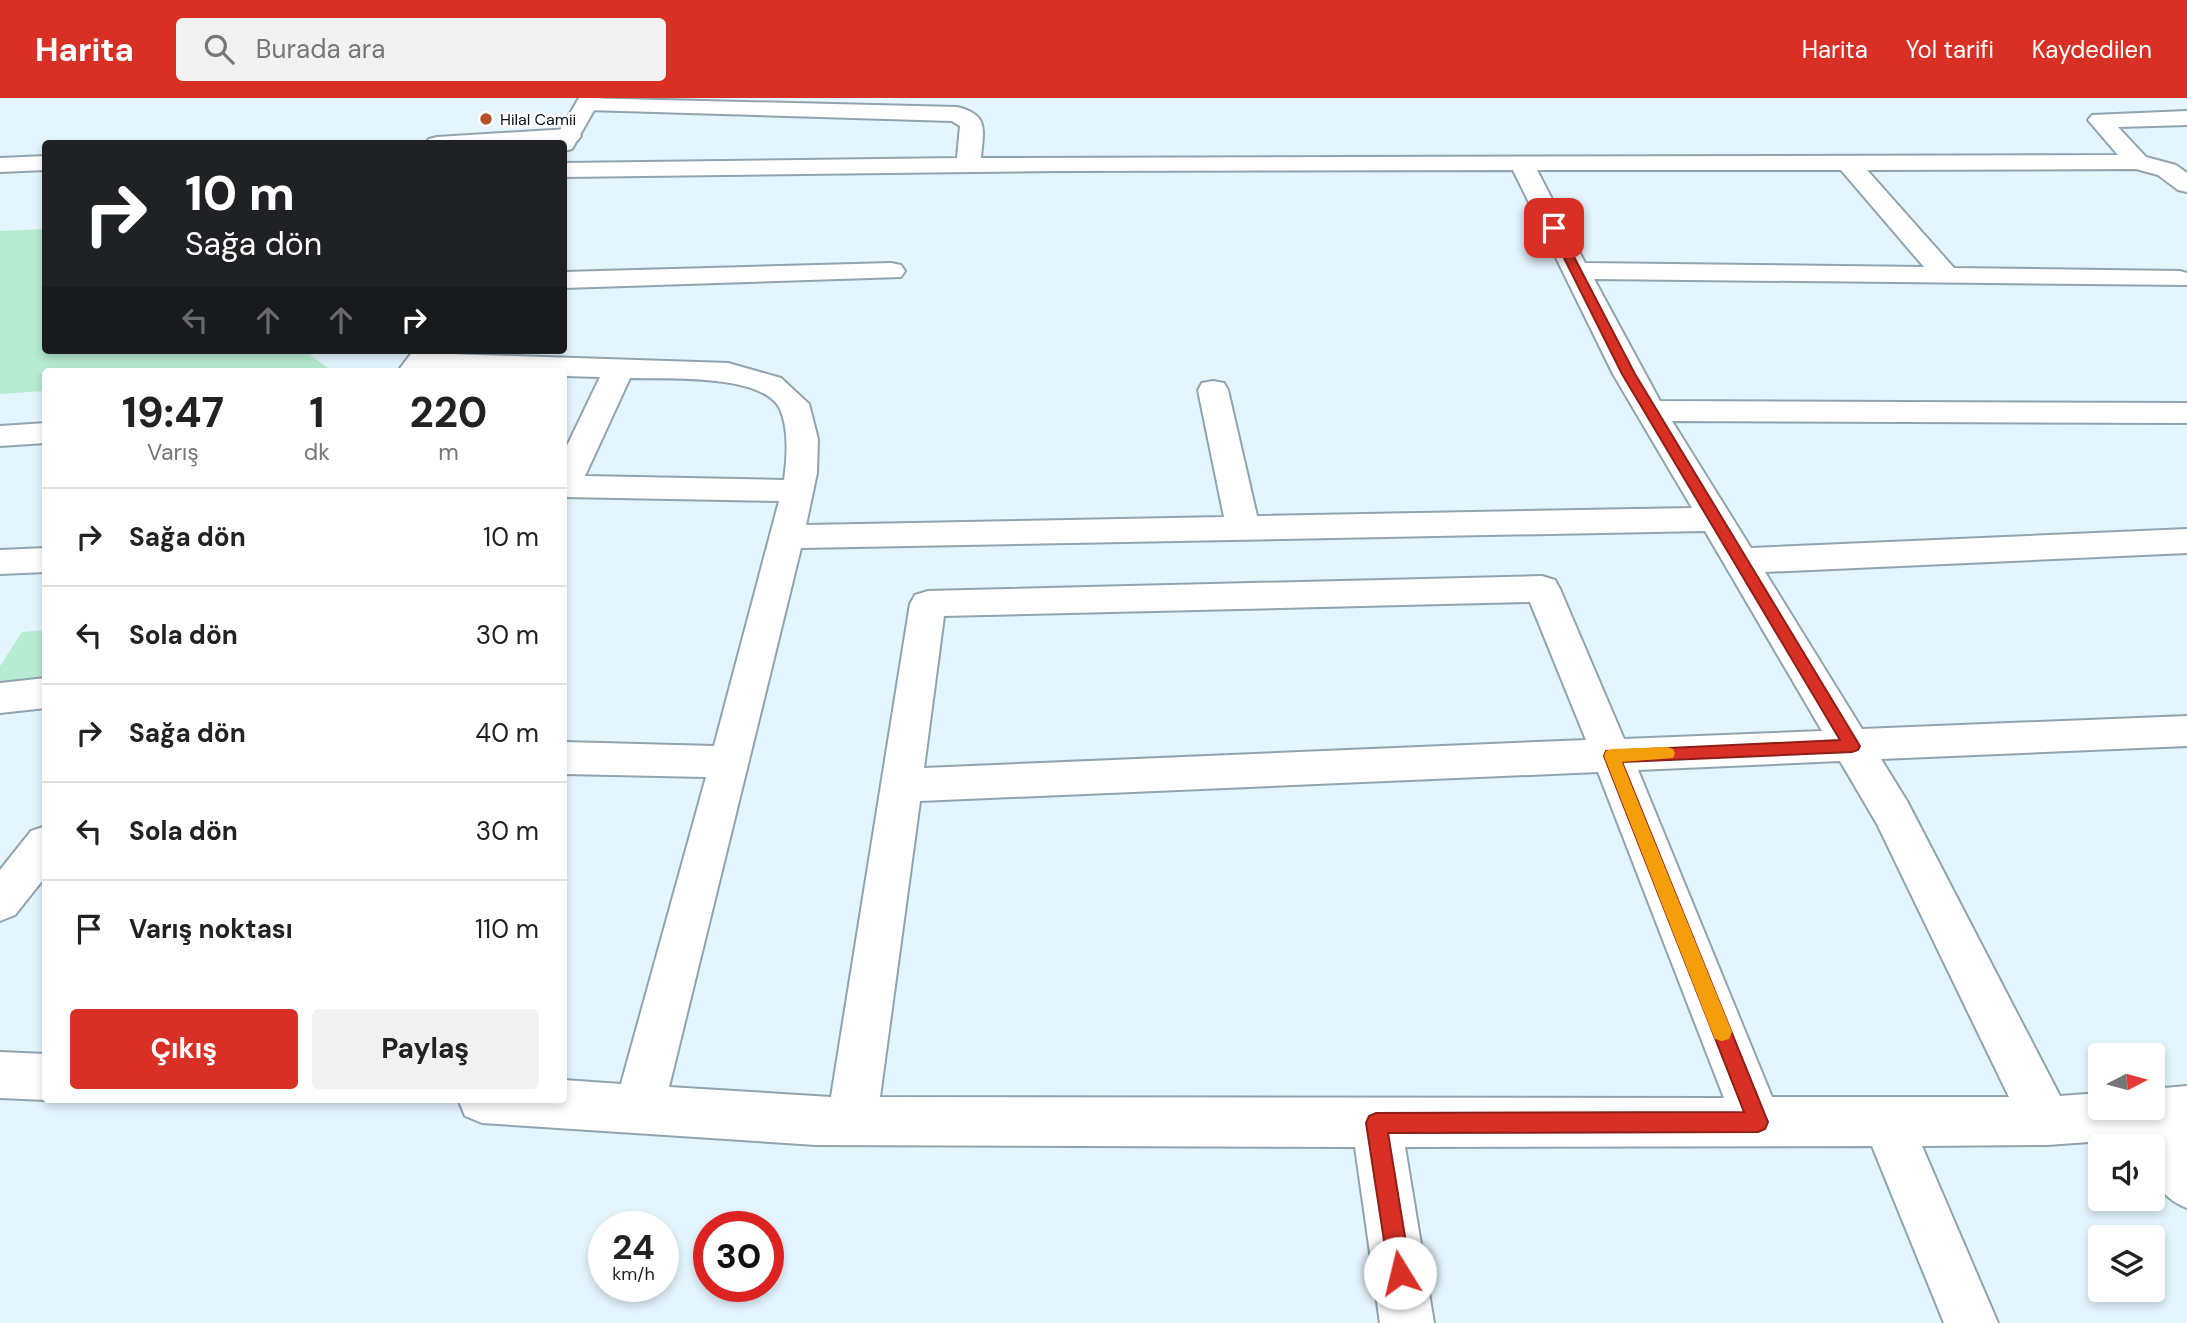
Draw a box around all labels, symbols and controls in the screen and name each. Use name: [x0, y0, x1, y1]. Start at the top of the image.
search box: [176, 18, 666, 81]
text: Harita: [35, 28, 134, 71]
icon: search: [200, 30, 238, 68]
text: Burada ara: [256, 32, 385, 66]
text: Harita: [1802, 34, 1868, 65]
text: Yol tarifi: [1906, 34, 1994, 65]
text: Kaydedilen: [2032, 34, 2152, 65]
place label: Hilal Camii: [500, 109, 576, 130]
marker: Hilal Camii: [478, 111, 494, 127]
text: 10 m: [185, 161, 295, 225]
icon: right: [70, 168, 161, 259]
pin: [1524, 198, 1584, 258]
icon: arrive: [1535, 209, 1573, 247]
text: Sağa dön: [185, 223, 322, 265]
icon: left: [176, 301, 214, 339]
icon: ahead: [249, 301, 287, 339]
icon: ahead: [322, 301, 360, 339]
icon: right: [395, 301, 433, 339]
text: 19:47: [122, 385, 224, 440]
text: 1: [309, 385, 324, 440]
text: 220: [409, 385, 487, 440]
text: Varış: [147, 437, 199, 467]
text: dk: [304, 437, 330, 467]
text: m: [438, 437, 459, 467]
icon: right: [70, 518, 108, 556]
text: Sağa dön: [129, 520, 246, 554]
text: 10 m: [483, 520, 539, 554]
icon: left: [70, 616, 108, 654]
text: Sola dön: [129, 618, 238, 652]
text: 30 m: [476, 618, 539, 652]
icon: right: [70, 714, 108, 752]
text: Sağa dön: [129, 716, 246, 750]
text: 40 m: [475, 716, 539, 750]
icon: left: [70, 812, 108, 850]
text: Sola dön: [129, 814, 238, 848]
text: 30 m: [476, 814, 539, 848]
icon: arrive: [70, 910, 108, 948]
text: Varış noktası: [129, 912, 293, 946]
text: 110 m: [475, 912, 539, 946]
button: Çıkış: [70, 1009, 298, 1089]
button: Paylaş: [312, 1009, 539, 1089]
north arrow: [2088, 1043, 2165, 1120]
map controls: [2088, 1043, 2165, 1302]
button: sound: [2088, 1134, 2165, 1211]
speed limit sign: 30: [693, 1211, 784, 1302]
text: 24: [612, 1224, 655, 1270]
button: layers: [2088, 1225, 2165, 1302]
position arrow: [1363, 1236, 1437, 1310]
text: km/h: [612, 1262, 655, 1286]

